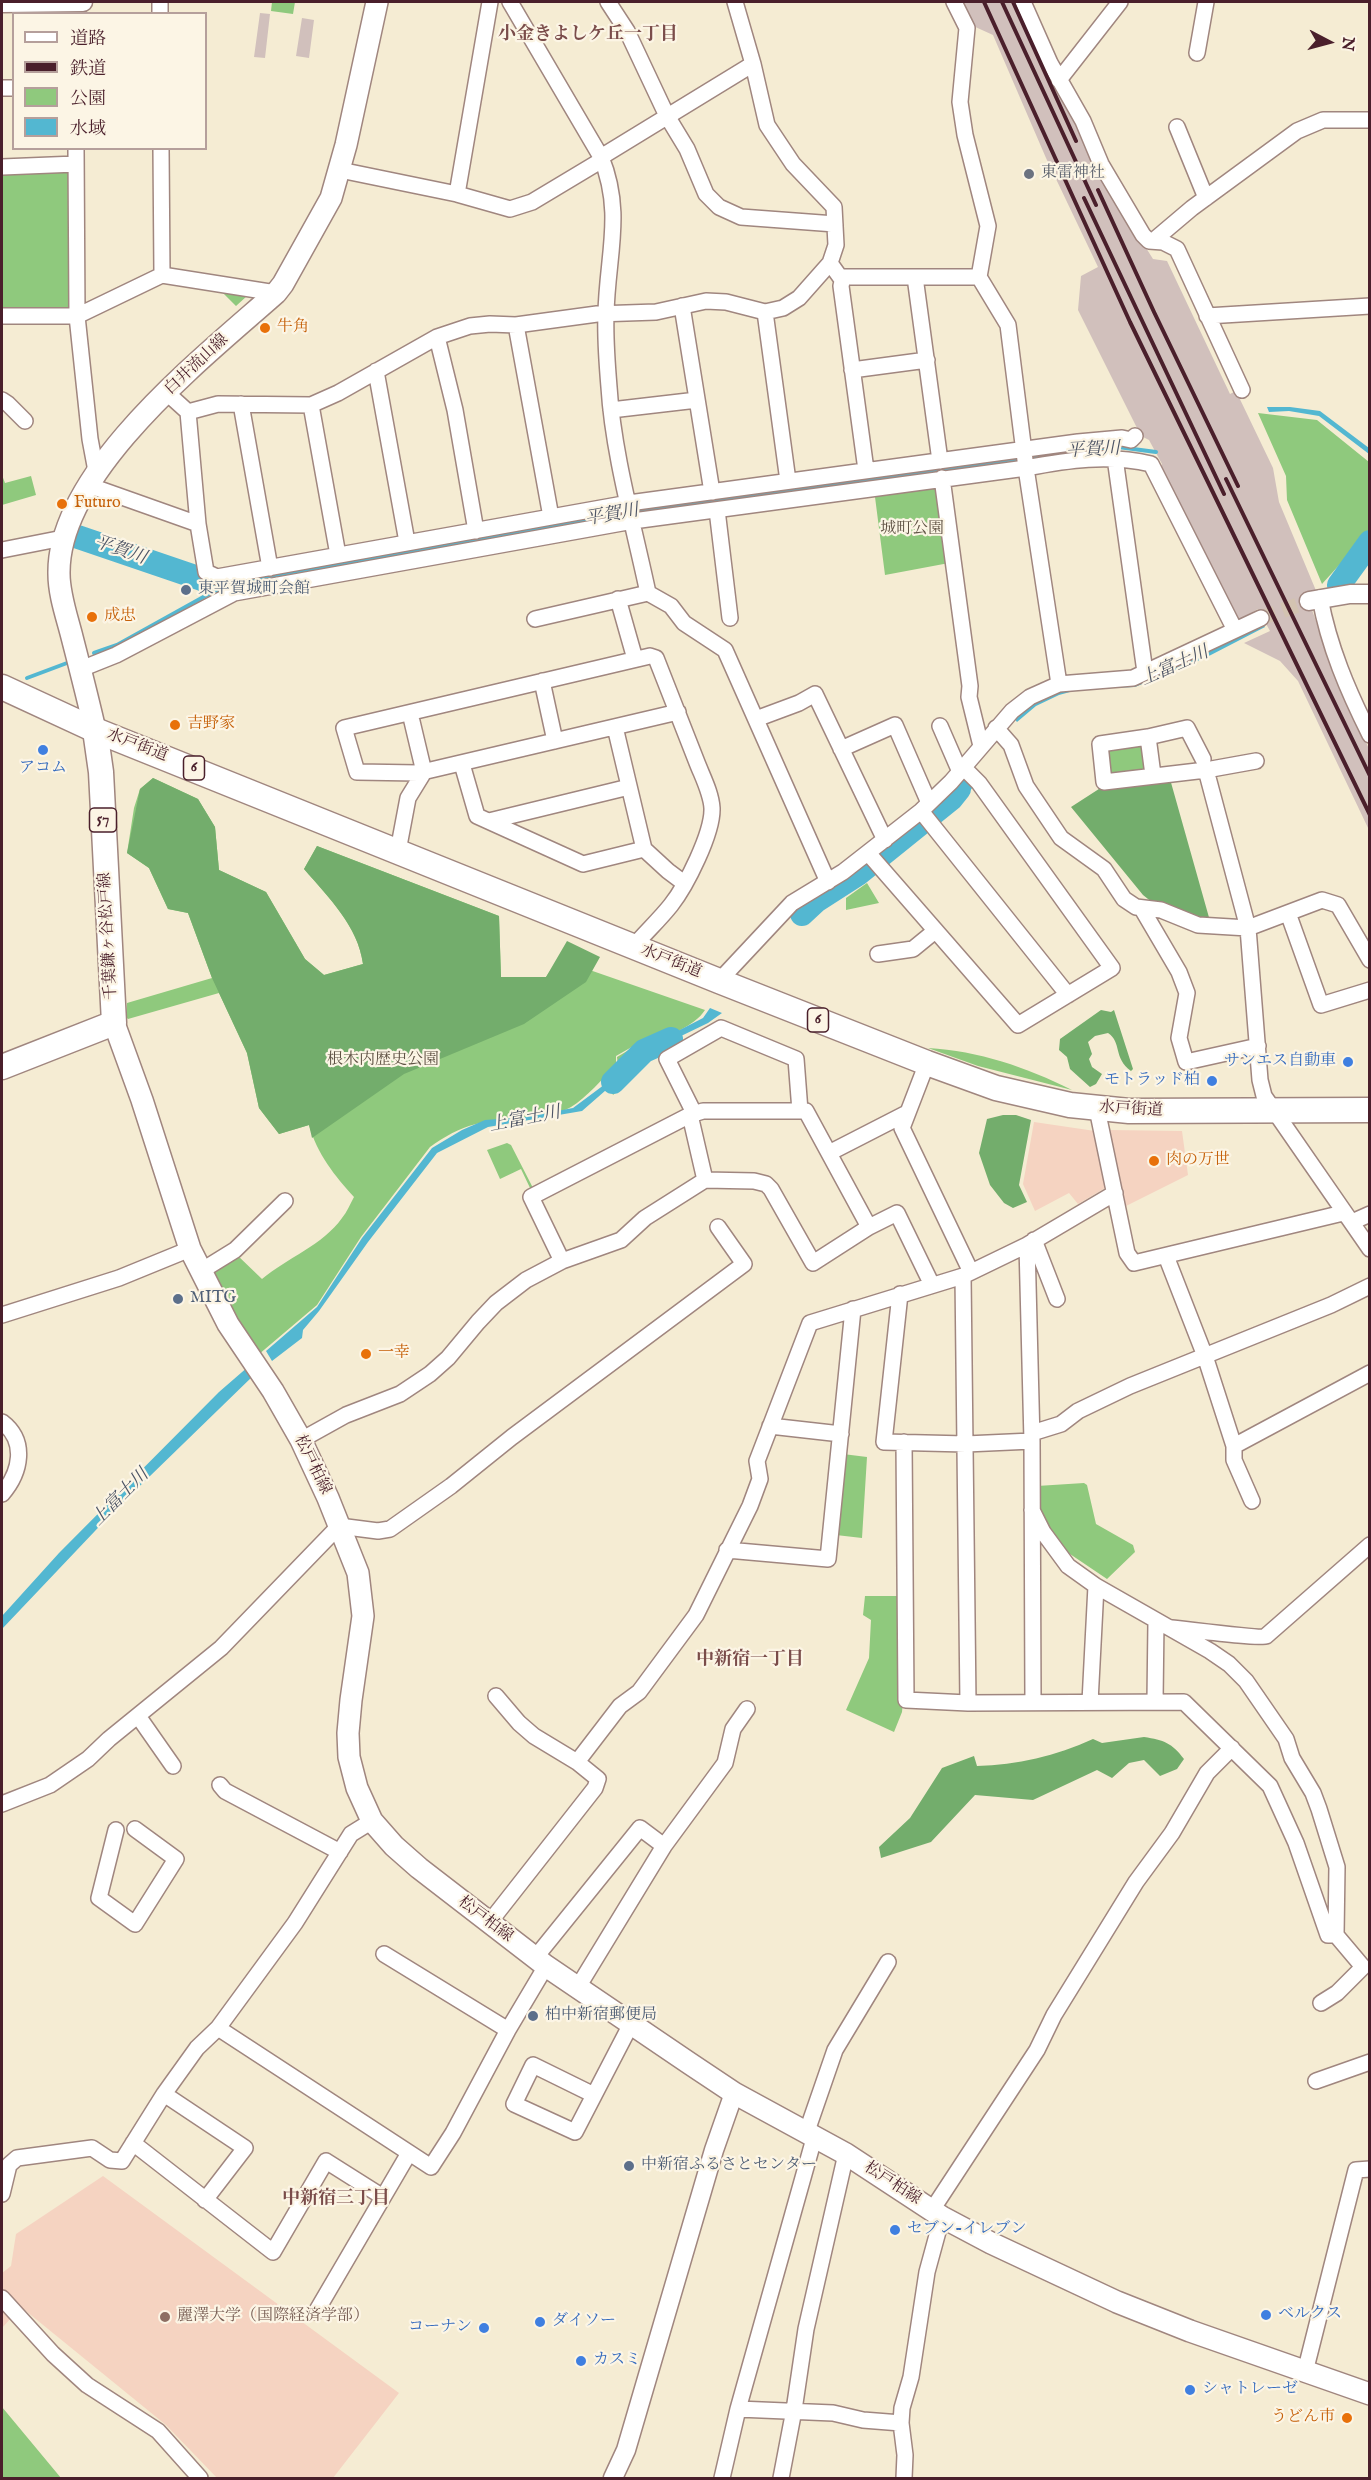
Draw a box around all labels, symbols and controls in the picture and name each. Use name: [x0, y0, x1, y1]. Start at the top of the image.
legend: [12, 12, 207, 150]
north arrow: [1299, 12, 1359, 72]
district label: 小金きよしケ丘一丁目: [498, 24, 678, 46]
text: 道路: [70, 28, 106, 51]
text: N: [1336, 36, 1358, 52]
text: 鉄道: [70, 58, 106, 81]
text: 公園: [70, 88, 106, 111]
text: 水域: [70, 118, 106, 141]
place label: 東雷神社: [1041, 164, 1105, 184]
marker: 東雷神社: [1022, 167, 1036, 181]
place label: 牛角: [277, 318, 309, 338]
marker: 牛角: [258, 321, 272, 335]
street label: 白井流山線: [161, 331, 233, 399]
water label: 平賀川: [1065, 439, 1121, 463]
place label: Futuro: [74, 494, 121, 514]
marker: Futuro: [55, 497, 69, 511]
water label: 平賀川: [584, 501, 640, 531]
park label: 城町公園: [880, 520, 944, 540]
water label: 平賀川: [91, 532, 149, 570]
place label: 東平賀城町会館: [198, 580, 310, 600]
marker: 東平賀城町会館: [179, 583, 193, 597]
place label: 成忠: [104, 607, 136, 627]
marker: 成忠: [85, 610, 99, 624]
water label: 上富士川: [1138, 642, 1212, 692]
place label: 吉野家: [187, 715, 235, 735]
marker: 吉野家: [168, 718, 182, 732]
street label: 水戸街道: [104, 726, 170, 766]
marker: アコム: [36, 743, 50, 757]
road number: 6: [184, 756, 204, 780]
place label: アコム: [19, 759, 67, 779]
road number: 57: [90, 808, 116, 832]
street label: 千葉鎌ヶ谷松戸線: [96, 872, 122, 1000]
street label: 水戸街道: [638, 941, 704, 983]
road number: 6: [808, 1008, 828, 1032]
park label: 根木内歴史公園: [327, 1051, 439, 1071]
place label: サンエス自動車: [1224, 1052, 1336, 1072]
marker: サンエス自動車: [1341, 1055, 1355, 1069]
place label: モトラッド柏: [1104, 1071, 1200, 1091]
marker: モトラッド柏: [1205, 1074, 1219, 1088]
street label: 水戸街道: [1099, 1099, 1163, 1121]
water label: 上富士川: [488, 1103, 562, 1137]
place label: 肉の万世: [1166, 1151, 1230, 1171]
marker: 肉の万世: [1147, 1154, 1161, 1168]
place label: MITG: [190, 1289, 236, 1309]
marker: MITG: [171, 1292, 185, 1306]
place label: 一幸: [378, 1344, 410, 1364]
marker: 一幸: [359, 1347, 373, 1361]
street label: 松戸柏線: [289, 1432, 335, 1498]
water label: 上富士川: [88, 1465, 154, 1531]
district label: 中新宿一丁目: [696, 1649, 804, 1671]
street label: 松戸柏線: [454, 1893, 516, 1947]
place label: 柏中新宿郵便局: [545, 2006, 657, 2026]
marker: 柏中新宿郵便局: [526, 2009, 540, 2023]
place label: 中新宿ふるさとセンター: [641, 2156, 817, 2176]
marker: 中新宿ふるさとセンター: [622, 2159, 636, 2173]
street label: 松戸柏線: [860, 2159, 924, 2209]
district label: 中新宿三丁目: [282, 2188, 390, 2210]
place label: セブン-イレブン: [907, 2220, 1026, 2240]
marker: セブン-イレブン: [888, 2223, 902, 2237]
place label: ベルクス: [1278, 2305, 1342, 2325]
place label: 麗澤大学（国際経済学部）: [177, 2307, 369, 2327]
marker: ベルクス: [1259, 2308, 1273, 2322]
marker: 麗澤大学（国際経済学部）: [158, 2310, 172, 2324]
place label: ダイソー: [552, 2312, 616, 2332]
marker: ダイソー: [533, 2315, 547, 2329]
place label: コーナン: [408, 2318, 472, 2338]
marker: コーナン: [477, 2321, 491, 2335]
place label: カスミ: [593, 2351, 641, 2371]
marker: カスミ: [574, 2354, 588, 2368]
place label: シャトレーゼ: [1202, 2380, 1298, 2400]
marker: シャトレーゼ: [1183, 2383, 1197, 2397]
place label: うどん市: [1271, 2408, 1335, 2428]
marker: うどん市: [1340, 2411, 1354, 2425]

